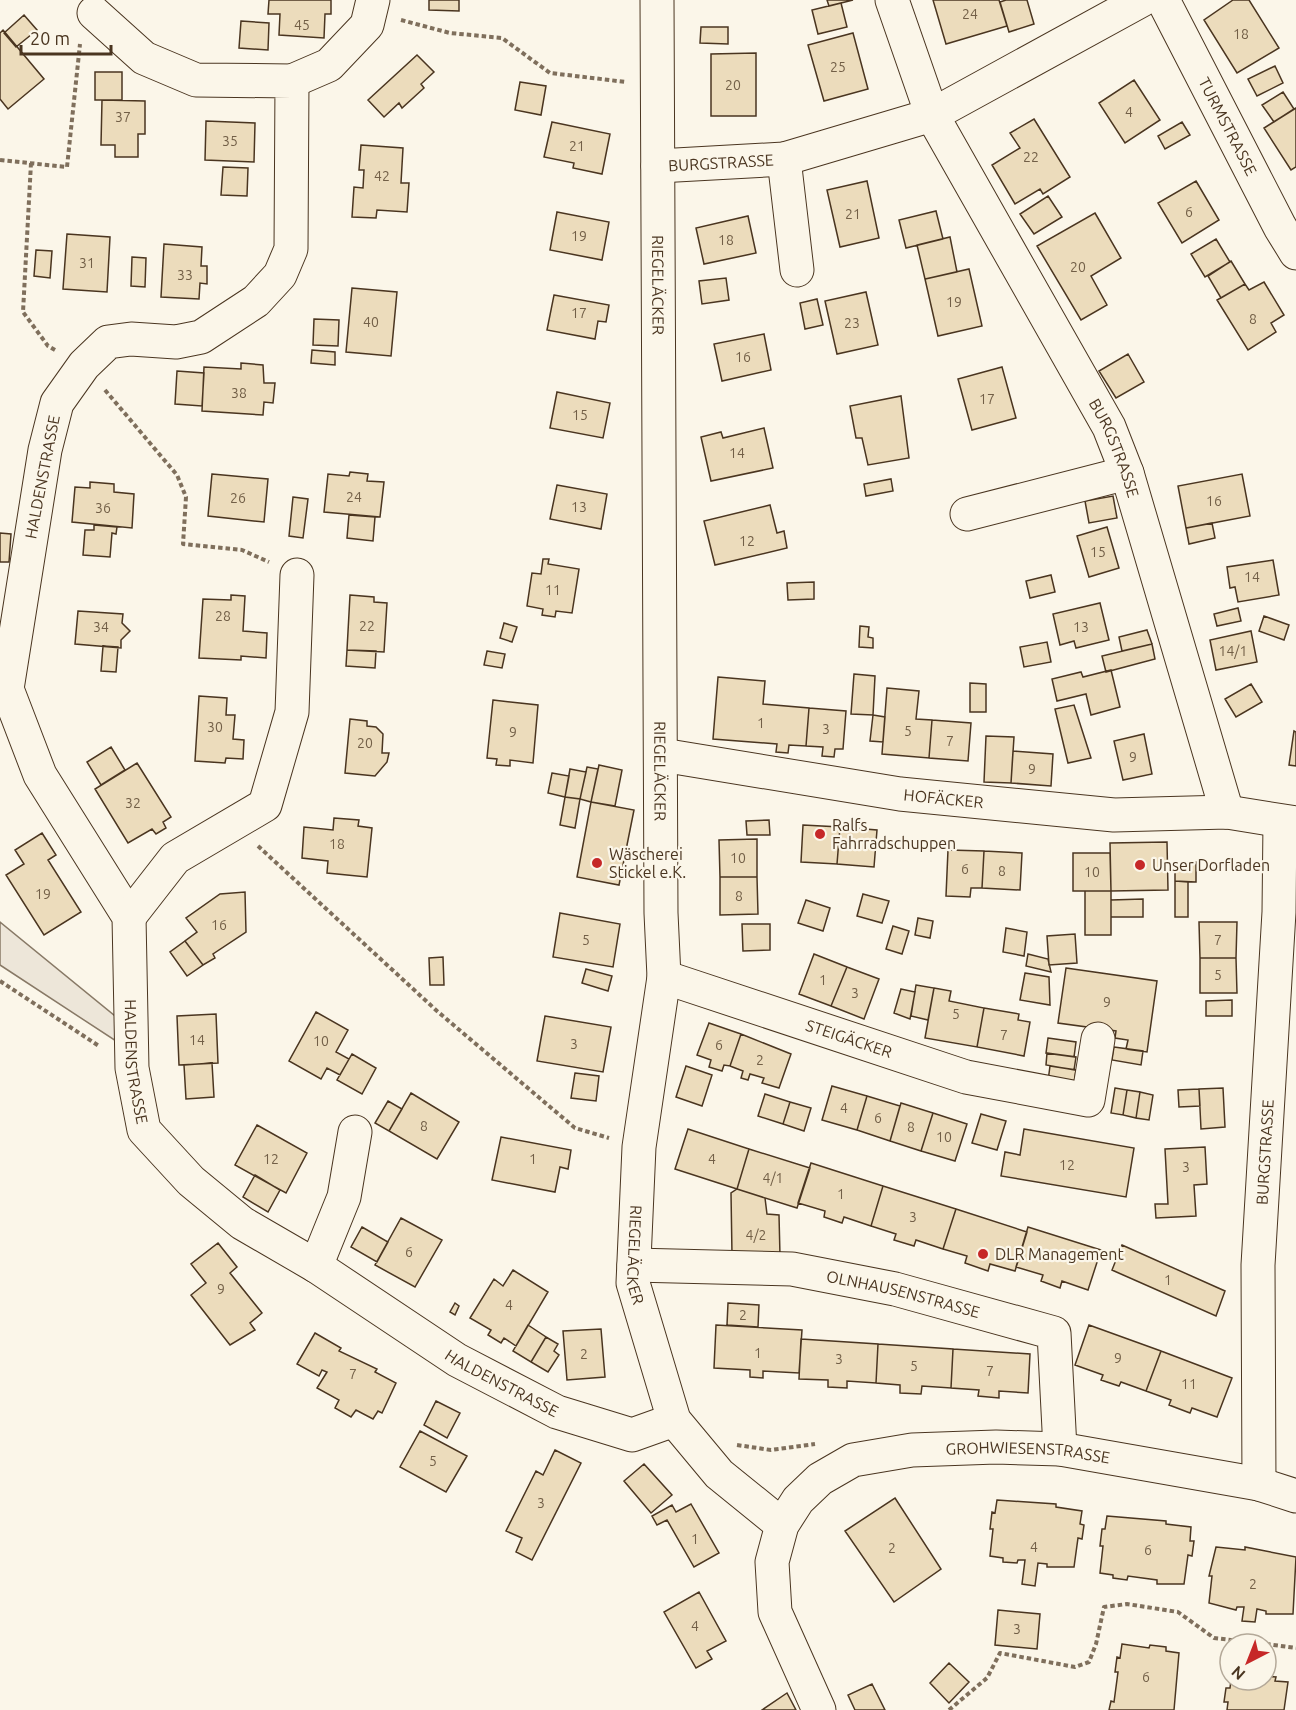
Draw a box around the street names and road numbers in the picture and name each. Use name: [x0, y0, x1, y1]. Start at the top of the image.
street label: TURMSTRASSE: [1195, 74, 1261, 178]
street label: BURGSTRASSE: [668, 151, 774, 174]
street label: RIEGELÄCKER: [649, 235, 667, 335]
street label: BURGSTRASSE: [1086, 395, 1143, 500]
street label: HALDENSTRASSE: [21, 414, 63, 540]
street label: RIEGELÄCKER: [651, 721, 670, 821]
street label: HOFÄCKER: [903, 785, 984, 811]
street label: HALDENSTRASSE: [122, 999, 152, 1125]
street label: STEIGÄCKER: [804, 1016, 895, 1061]
street label: BURGSTRASSE: [1253, 1099, 1277, 1205]
street label: RIEGELÄCKER: [624, 1205, 648, 1307]
street label: OLNHAUSENSTRASSE: [825, 1267, 982, 1321]
street label: HALDENSTRASSE: [442, 1346, 562, 1420]
street label: GROHWIESENSTRASSE: [945, 1438, 1111, 1467]

